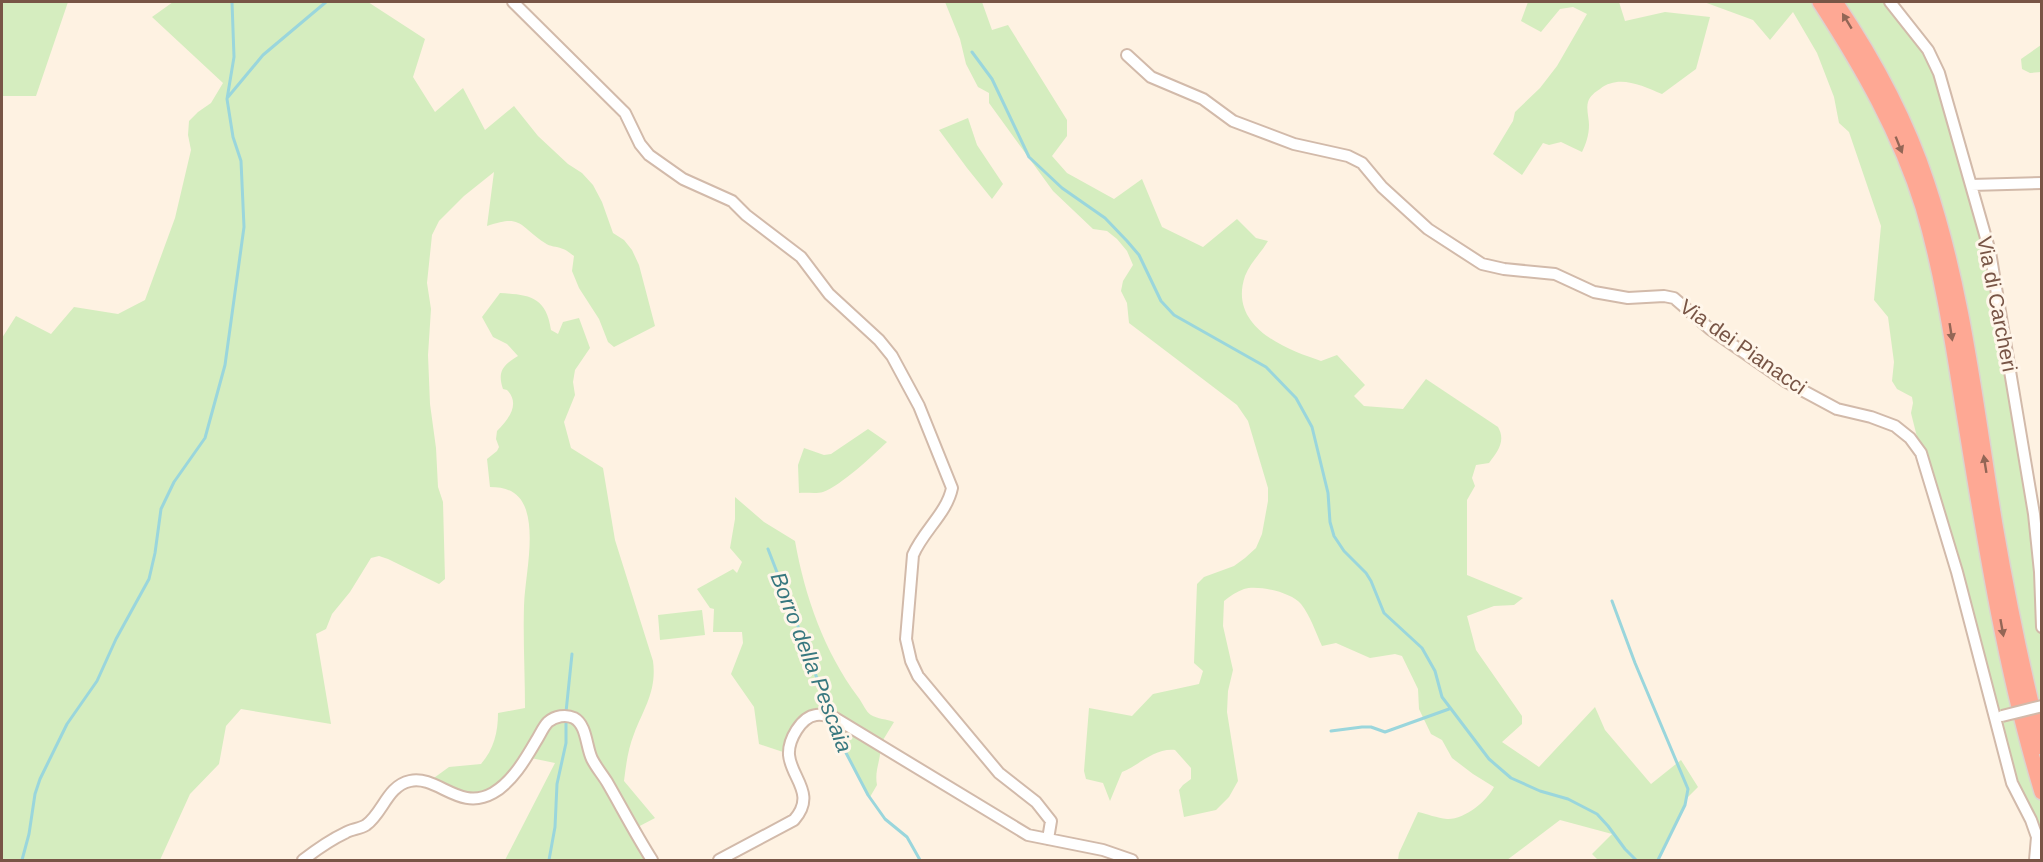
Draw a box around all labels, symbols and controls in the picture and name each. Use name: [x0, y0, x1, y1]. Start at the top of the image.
one-way arrow: [1842, 13, 1853, 29]
one-way arrow: [1894, 136, 1904, 154]
street label: Via di Carcheri: [1973, 234, 2022, 374]
street label: Via dei Pianacci: [1676, 294, 1811, 399]
one-way arrow: [1946, 323, 1955, 342]
one-way arrow: [1980, 454, 1989, 473]
water label: Borro della Pescaia: [766, 569, 857, 756]
one-way arrow: [1998, 618, 2007, 637]

